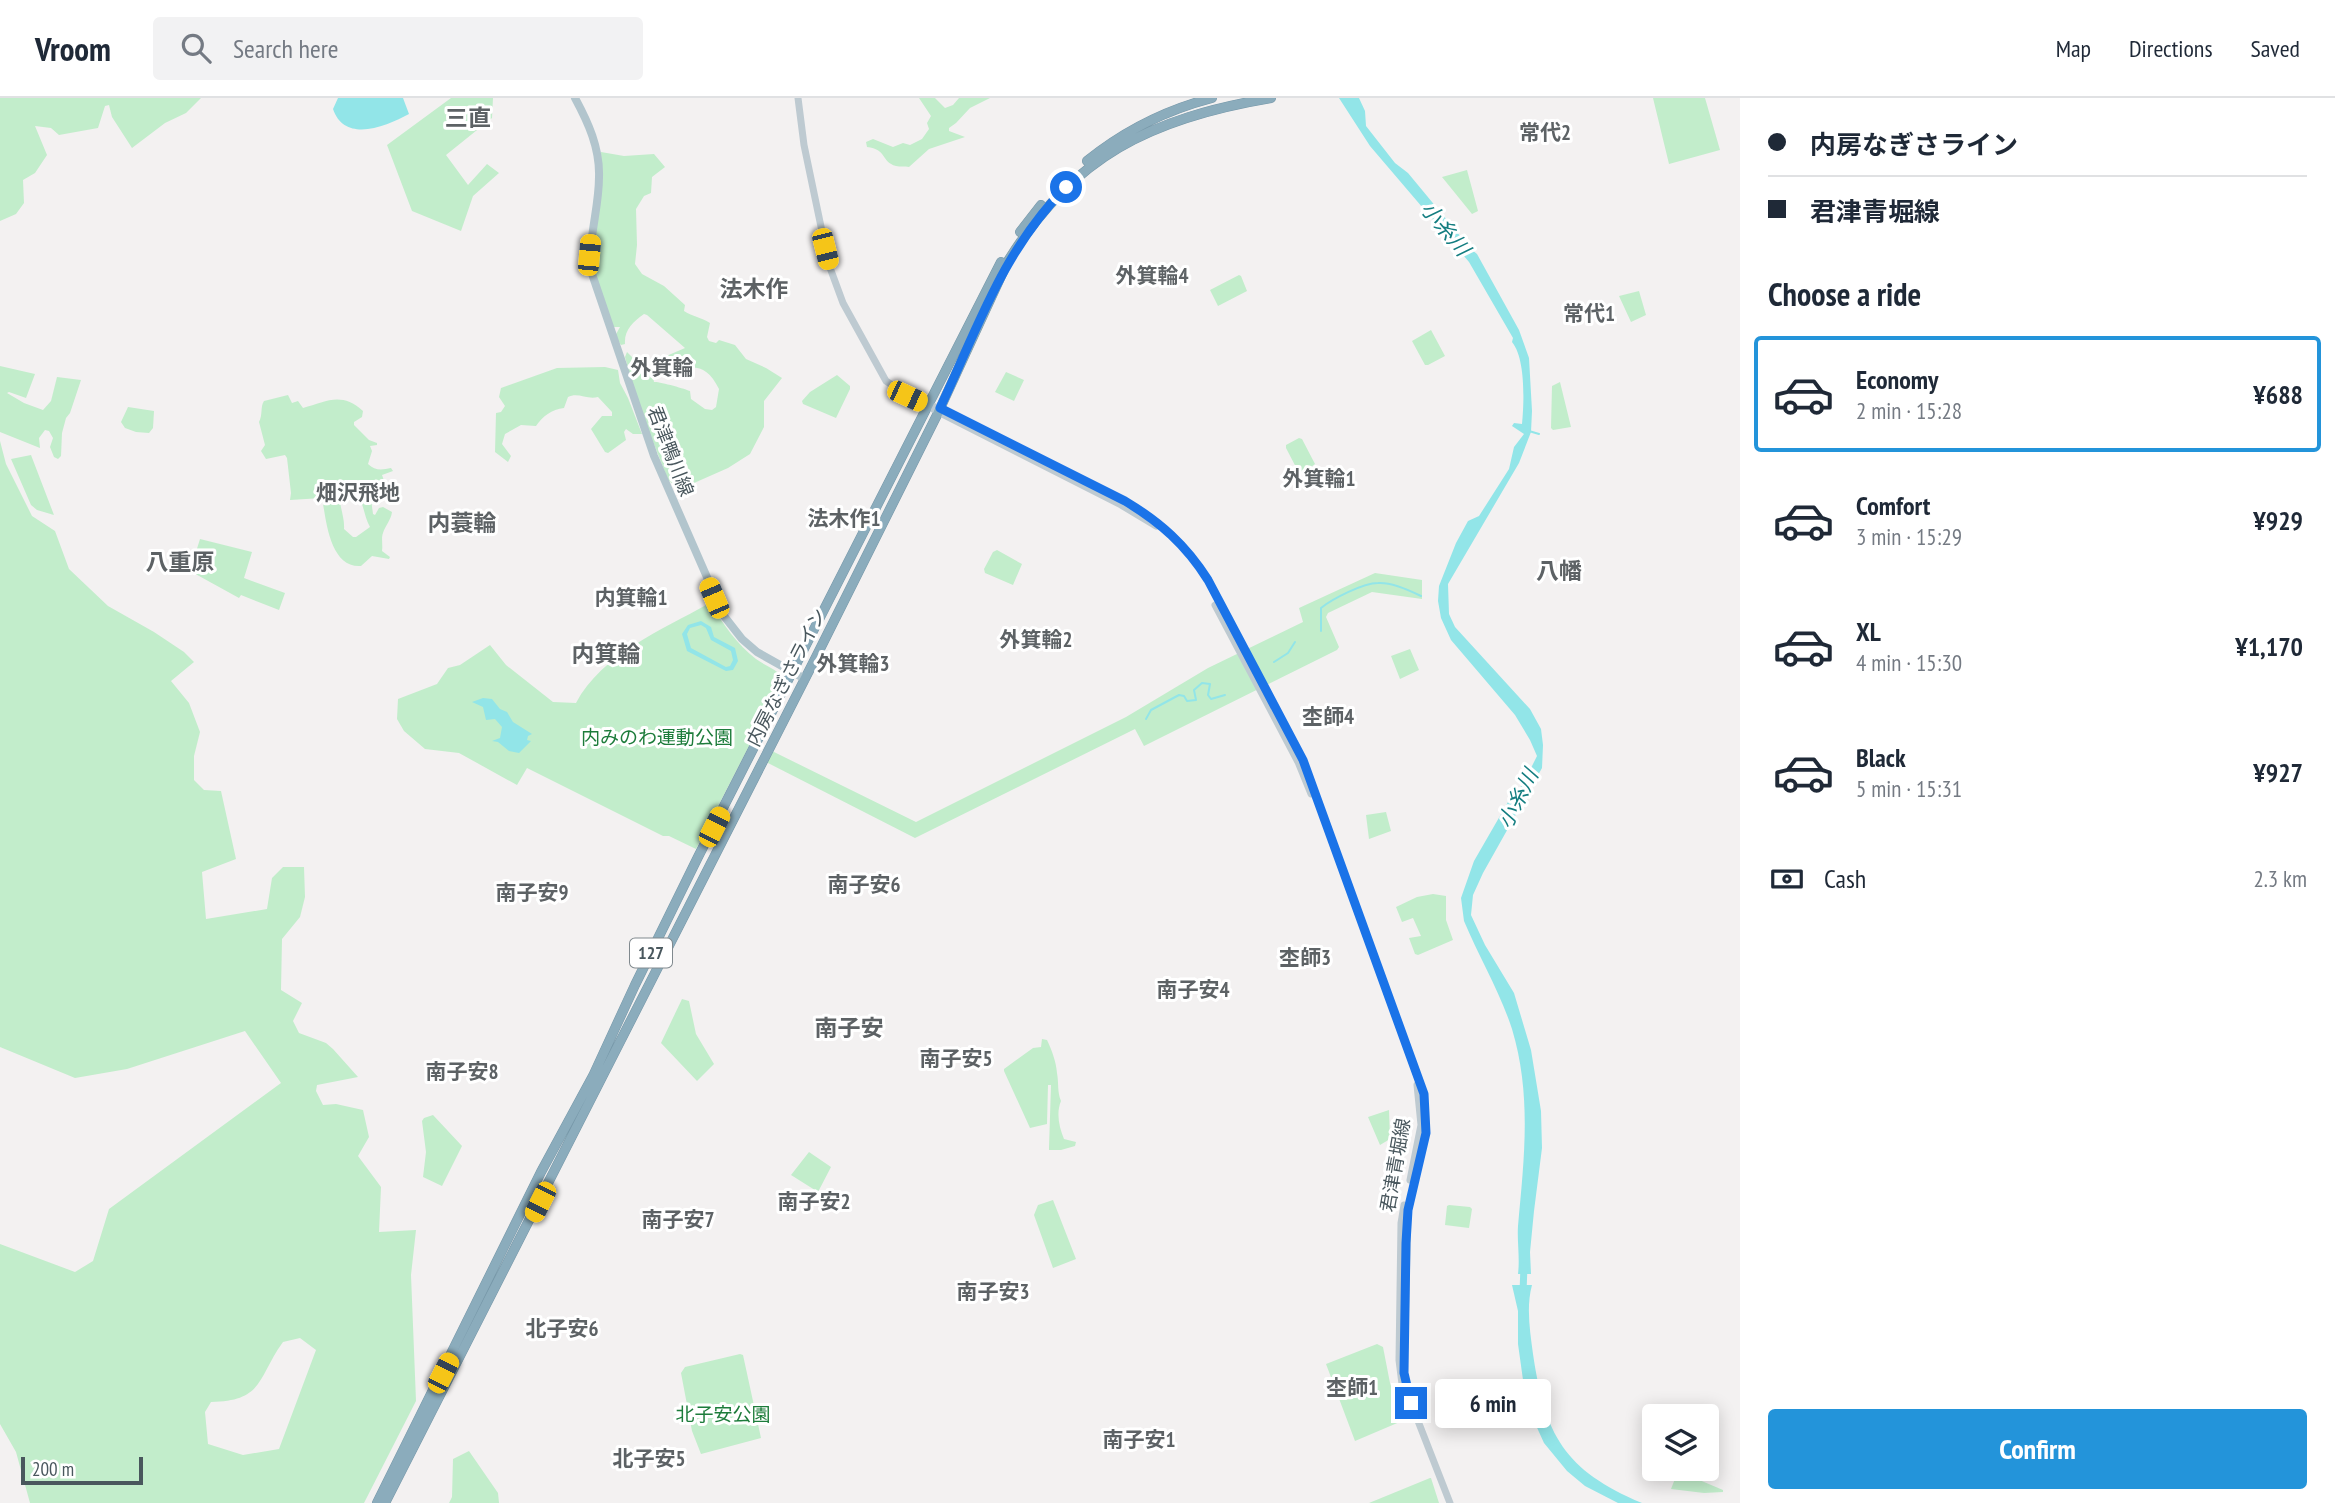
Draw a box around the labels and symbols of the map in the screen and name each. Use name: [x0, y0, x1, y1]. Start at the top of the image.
district label: 三直: [445, 103, 491, 132]
district label: 常代2: [1519, 119, 1571, 146]
route start: [1050, 171, 1082, 203]
water label: 小糸川: [1415, 196, 1477, 263]
car: [810, 226, 841, 272]
car: [577, 233, 602, 277]
district label: 外箕輪4: [1115, 262, 1189, 289]
district label: 法木作: [720, 274, 789, 303]
district label: 常代1: [1563, 300, 1615, 327]
district label: 外箕輪: [631, 354, 694, 381]
car: [884, 378, 931, 414]
street label: 君津鴨川線: [643, 402, 699, 500]
district label: 外箕輪1: [1282, 465, 1356, 492]
district label: 畑沢飛地: [316, 479, 400, 506]
district label: 法木作1: [807, 505, 881, 532]
district label: 内蓑輪: [428, 508, 497, 537]
district label: 八重原: [146, 547, 215, 576]
district label: 八幡: [1536, 556, 1582, 585]
car: [697, 575, 732, 621]
district label: 内箕輪1: [594, 584, 668, 611]
street label: 内房なぎさライン: [741, 604, 831, 750]
district label: 外箕輪2: [999, 626, 1073, 653]
district label: 内箕輪: [572, 639, 641, 668]
district label: 外箕輪3: [816, 650, 890, 677]
district label: 杢師4: [1302, 703, 1354, 730]
park label: 内みのわ運動公園: [581, 725, 733, 749]
water label: 小糸川: [1491, 763, 1545, 833]
car: [696, 804, 733, 850]
district label: 南子安6: [827, 871, 901, 898]
district label: 南子安9: [495, 879, 569, 906]
road number: 127: [630, 938, 672, 968]
district label: 杢師3: [1279, 944, 1331, 971]
district label: 南子安4: [1156, 976, 1230, 1003]
district label: 南子安: [815, 1013, 884, 1042]
district label: 南子安5: [919, 1045, 993, 1072]
district label: 南子安8: [425, 1058, 499, 1085]
street label: 君津青堀線: [1375, 1116, 1415, 1214]
car: [522, 1179, 559, 1225]
district label: 南子安2: [777, 1188, 851, 1215]
district label: 南子安7: [641, 1206, 715, 1233]
district label: 南子安3: [956, 1278, 1030, 1305]
district label: 北子安6: [525, 1315, 599, 1342]
car: [425, 1350, 462, 1396]
district label: 杢師1: [1326, 1374, 1378, 1401]
callout: 6 min: [1436, 1378, 1551, 1428]
route end: [1395, 1387, 1427, 1419]
park label: 北子安公園: [675, 1402, 771, 1426]
district label: 南子安1: [1102, 1426, 1176, 1453]
district label: 北子安5: [612, 1445, 686, 1472]
scale bar: [21, 1454, 144, 1486]

